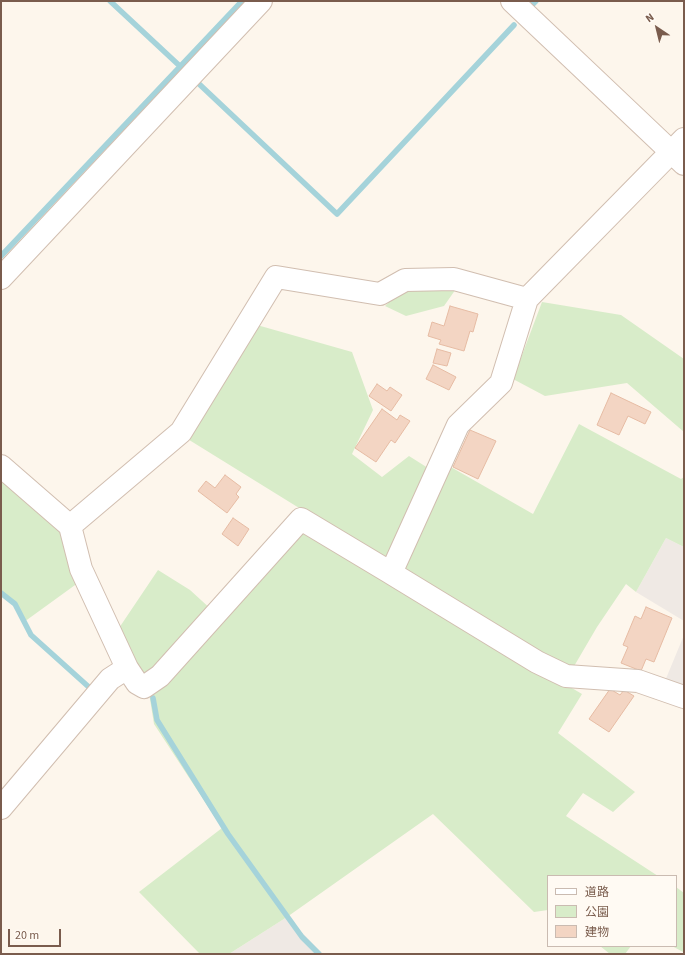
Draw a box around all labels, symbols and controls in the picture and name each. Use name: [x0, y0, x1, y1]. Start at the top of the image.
north arrow: [637, 8, 677, 48]
text: N: [643, 10, 657, 26]
legend: [547, 875, 677, 947]
text: 道路: [585, 884, 609, 901]
text: 公園: [585, 904, 609, 921]
scale bar: [10, 921, 63, 947]
text: 建物: [585, 924, 609, 941]
text: 20 m: [15, 927, 39, 944]

